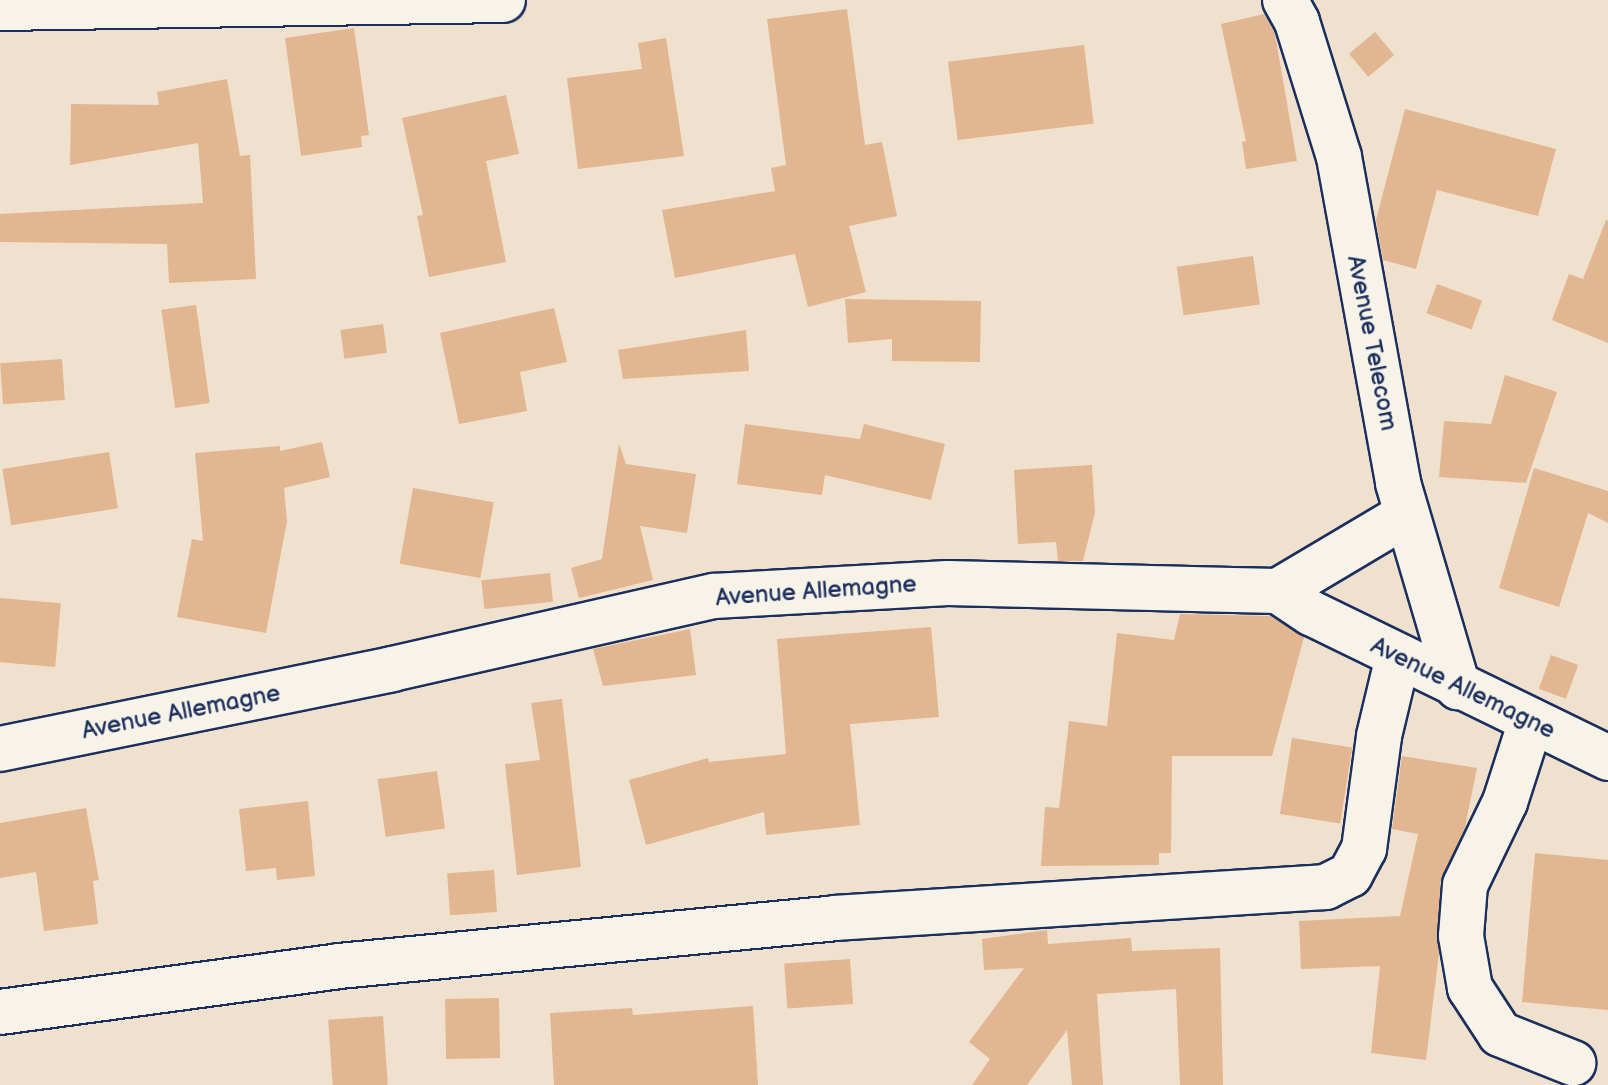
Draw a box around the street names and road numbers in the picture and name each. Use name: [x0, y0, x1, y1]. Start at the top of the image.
street label: Avenue Telecom: [1341, 252, 1403, 434]
street label: Avenue Allemagne: [714, 570, 918, 612]
street label: Avenue Allemagne: [1366, 631, 1560, 745]
street label: Avenue Allemagne: [79, 679, 283, 745]

